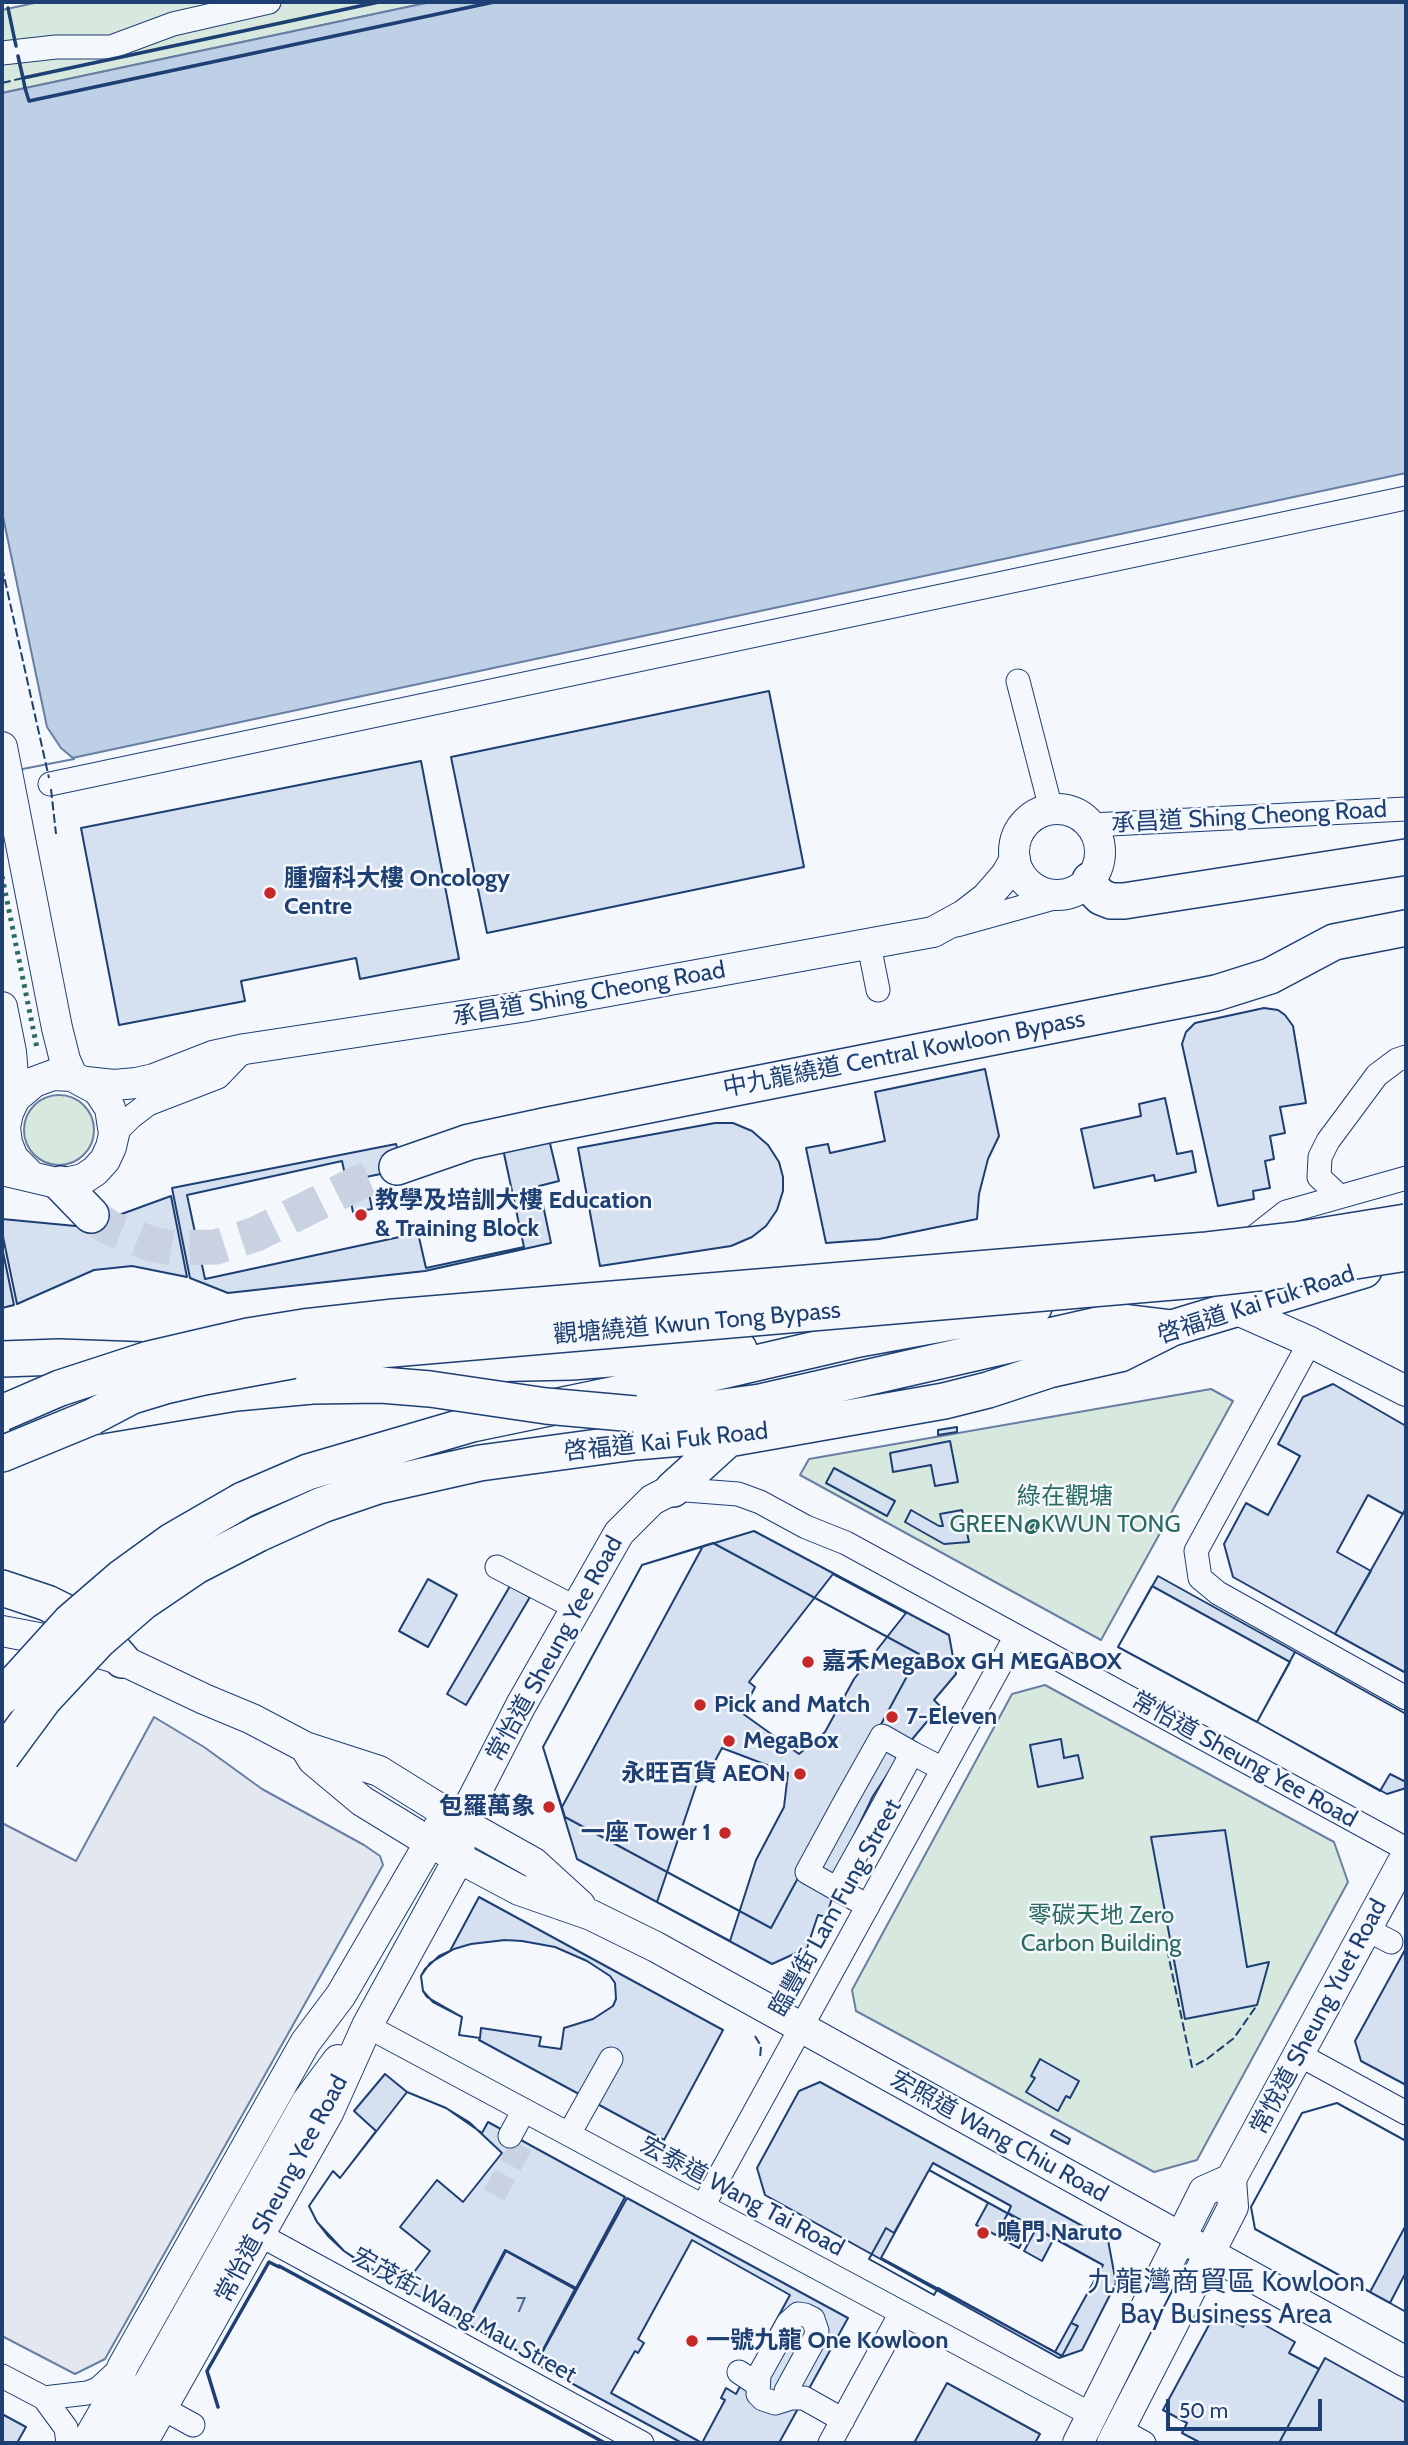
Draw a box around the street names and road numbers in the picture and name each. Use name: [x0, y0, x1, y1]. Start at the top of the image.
street label: 承昌道 Shing Cheong Road: [1110, 795, 1388, 839]
street label: 承昌道 Shing Cheong Road: [450, 956, 728, 1032]
street label: 中九龍繞道 Central Kowloon Bypass: [721, 1005, 1087, 1103]
street label: 啓福道 Kai Fuk Road: [1154, 1260, 1358, 1350]
street label: 觀塘繞道 Kwun Tong Bypass: [552, 1296, 842, 1350]
street label: 啓福道 Kai Fuk Road: [562, 1417, 770, 1467]
street label: 常怡道 Sheung Yee Road: [481, 1531, 629, 1767]
street label: 常怡道 Sheung Yee Road: [1126, 1686, 1362, 1834]
street label: 臨豐街 Lam Fung Street: [764, 1794, 908, 2022]
street label: 常悅道 Sheung Yuet Road: [1245, 1894, 1393, 2140]
street label: 宏照道 Wang Chiu Road: [885, 2065, 1113, 2209]
street label: 常怡道 Sheung Yee Road: [210, 2070, 354, 2308]
street label: 宏泰道 Wang Tai Road: [635, 2131, 849, 2263]
street label: 宏茂街 Wang Mau Street: [347, 2242, 581, 2390]

